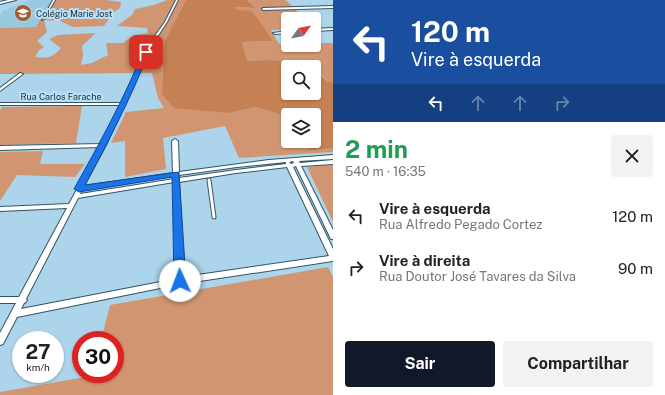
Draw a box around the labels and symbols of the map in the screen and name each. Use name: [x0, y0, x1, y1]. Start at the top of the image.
school or university icon: Colégio Marie Jost: [13, 3, 33, 23]
place label: Colégio Marie Jost: [36, 8, 113, 19]
north arrow: [281, 12, 321, 52]
pin: [129, 35, 163, 69]
street label: Rua Carlos Farache: [21, 91, 102, 102]
position arrow: [159, 260, 201, 302]
speed limit sign: 30: [72, 331, 124, 383]

